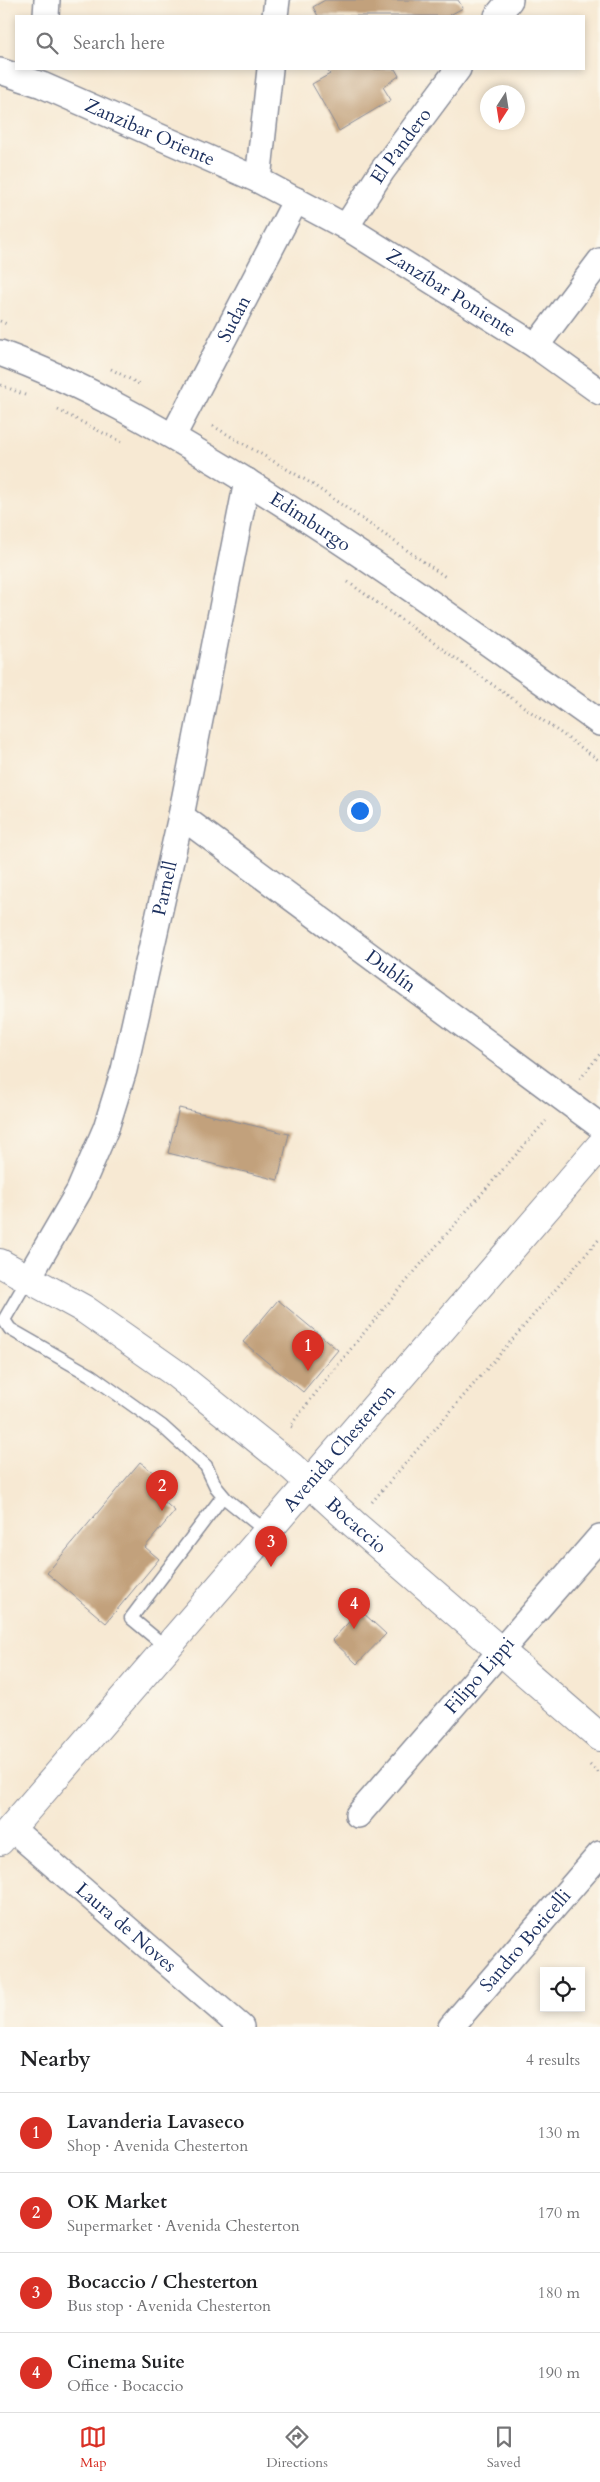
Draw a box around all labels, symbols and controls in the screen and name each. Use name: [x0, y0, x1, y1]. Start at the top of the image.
search box: [15, 15, 585, 70]
icon: search: [33, 29, 61, 57]
text: Search here: [73, 30, 165, 56]
north arrow: [480, 85, 525, 130]
street label: Zanzibar Oriente: [81, 92, 219, 172]
street label: El Pandero: [364, 103, 437, 189]
street label: Zanzíbar Poniente: [381, 242, 521, 343]
street label: Sudan: [211, 291, 257, 347]
street label: Edimburgo: [265, 486, 356, 558]
your location: [347, 798, 373, 824]
street label: Parnell: [146, 858, 184, 918]
street label: Dublín: [360, 944, 422, 999]
pin: 1: [292, 1330, 324, 1371]
street label: Avenida Chesterton: [277, 1379, 401, 1517]
pin: 2: [146, 1470, 178, 1511]
street label: Bocaccio: [320, 1492, 392, 1559]
pin: 3: [255, 1526, 287, 1567]
pin: 4: [338, 1588, 370, 1629]
street label: Filipo Lippi: [439, 1631, 520, 1720]
street label: Laura de Noves: [70, 1877, 182, 1978]
street label: Sandro Boticelli: [474, 1884, 577, 1998]
map controls: [540, 1967, 585, 2012]
button: locate: [540, 1967, 585, 2012]
text: Nearby: [20, 2045, 91, 2074]
text: 4 results: [526, 2049, 580, 2071]
text: Lavanderia Lavaseco: [67, 2109, 244, 2135]
text: 1: [32, 2122, 40, 2144]
text: 130 m: [538, 2122, 580, 2144]
text: Shop · Avenida Chesterton: [67, 2135, 248, 2157]
text: OK Market: [67, 2189, 167, 2215]
text: 2: [32, 2202, 40, 2224]
text: 170 m: [538, 2202, 580, 2224]
text: Supermarket · Avenida Chesterton: [67, 2215, 300, 2237]
text: Bocaccio / Chesterton: [67, 2269, 258, 2295]
text: 3: [32, 2282, 40, 2304]
text: 180 m: [538, 2282, 580, 2304]
text: Bus stop · Avenida Chesterton: [67, 2295, 271, 2317]
text: Cinema Suite: [67, 2349, 185, 2375]
text: 4: [32, 2362, 40, 2384]
text: 190 m: [538, 2362, 580, 2384]
text: Office · Bocaccio: [67, 2375, 183, 2397]
tab: Map: [79, 2423, 107, 2472]
tab: Directions: [266, 2423, 328, 2472]
tab: Saved: [487, 2423, 521, 2472]

